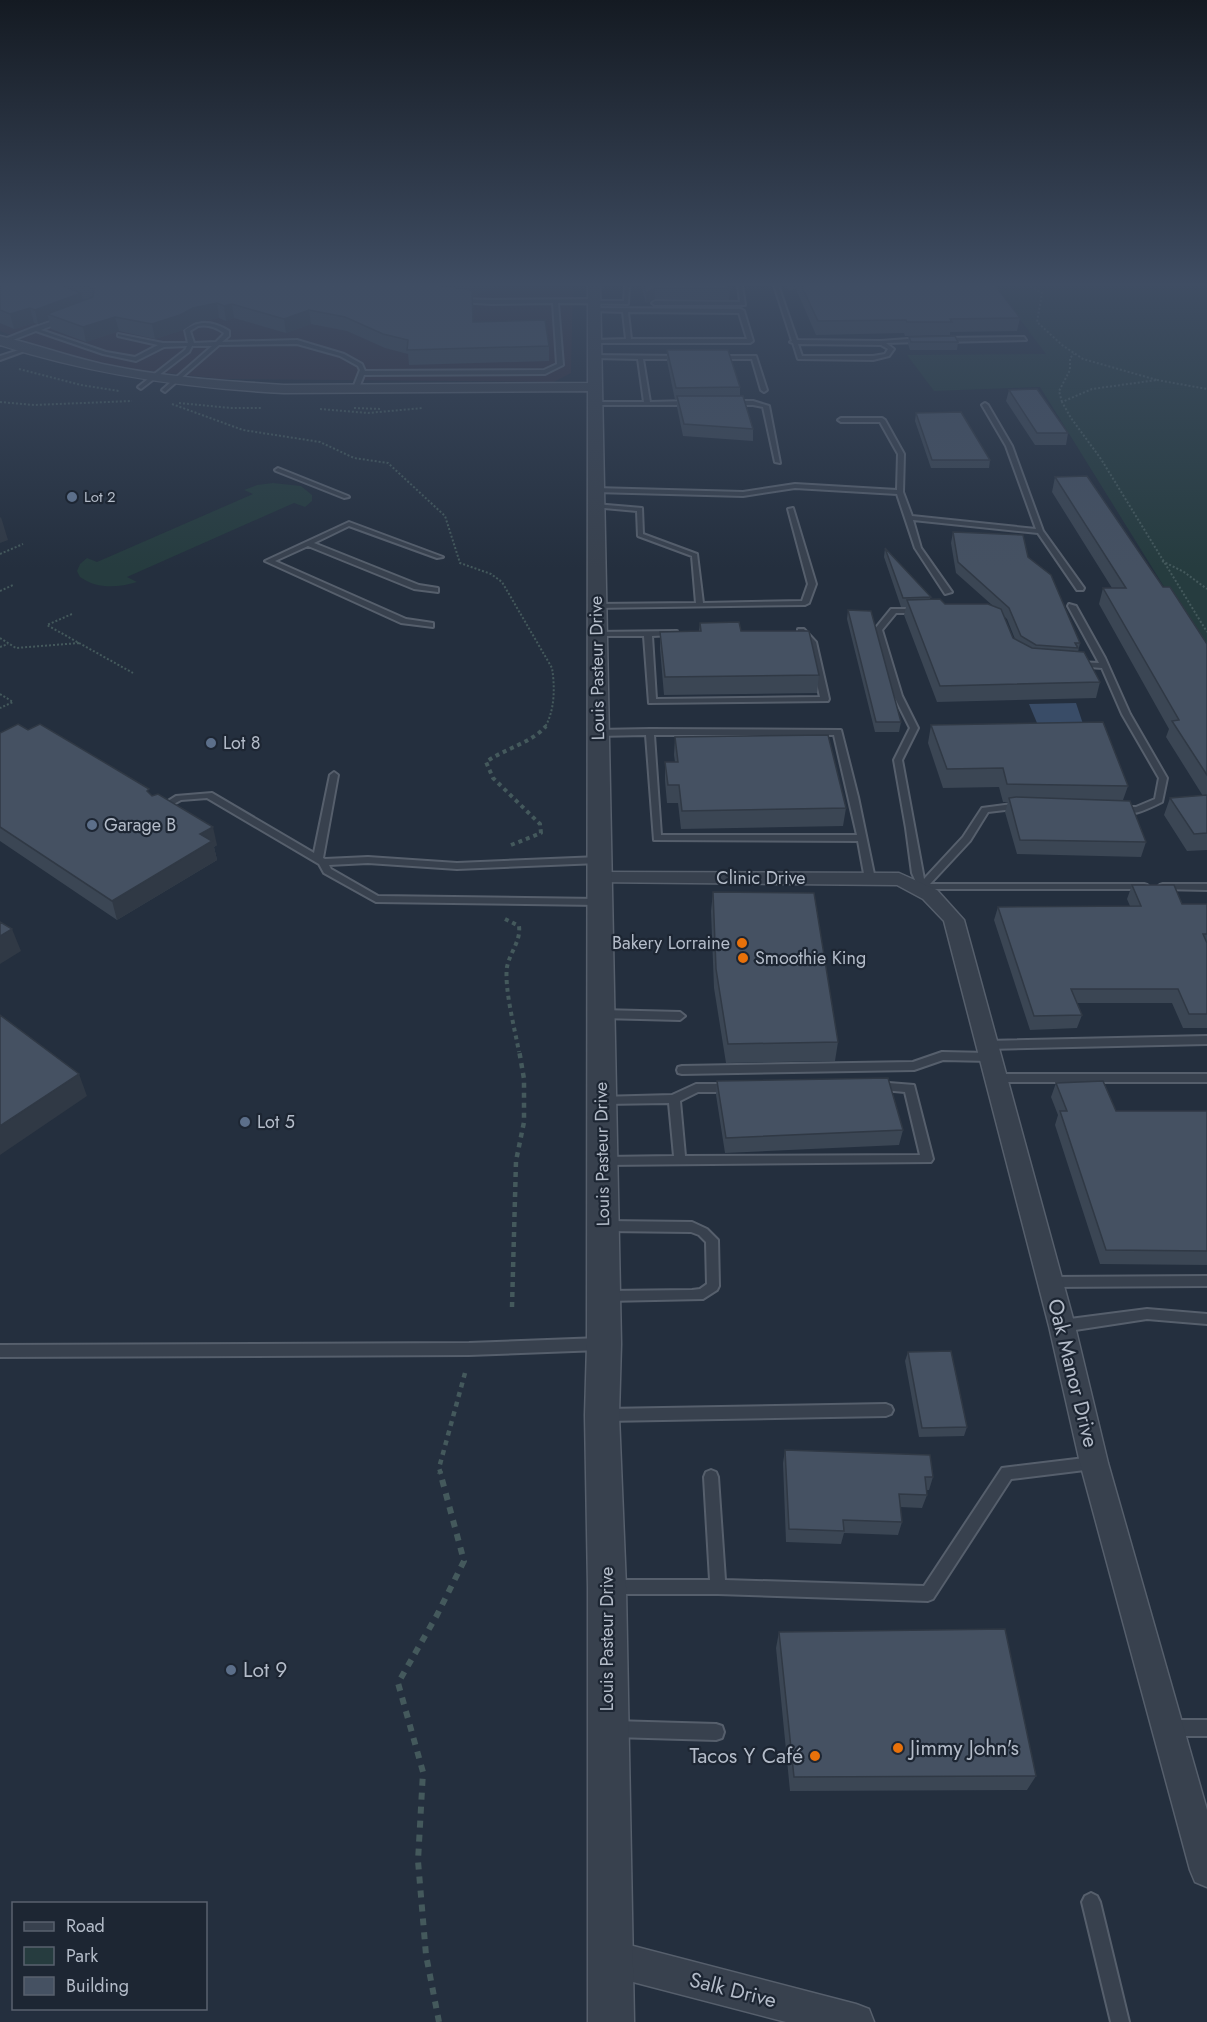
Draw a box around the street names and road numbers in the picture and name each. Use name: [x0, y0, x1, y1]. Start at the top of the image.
street label: Louis Pasteur Drive: [583, 595, 611, 741]
street label: Clinic Drive: [716, 865, 806, 891]
street label: Louis Pasteur Drive: [588, 1081, 616, 1227]
street label: Oak Manor Drive: [1040, 1296, 1106, 1451]
street label: Louis Pasteur Drive: [594, 1567, 620, 1711]
street label: Salk Drive: [686, 1965, 780, 2015]

